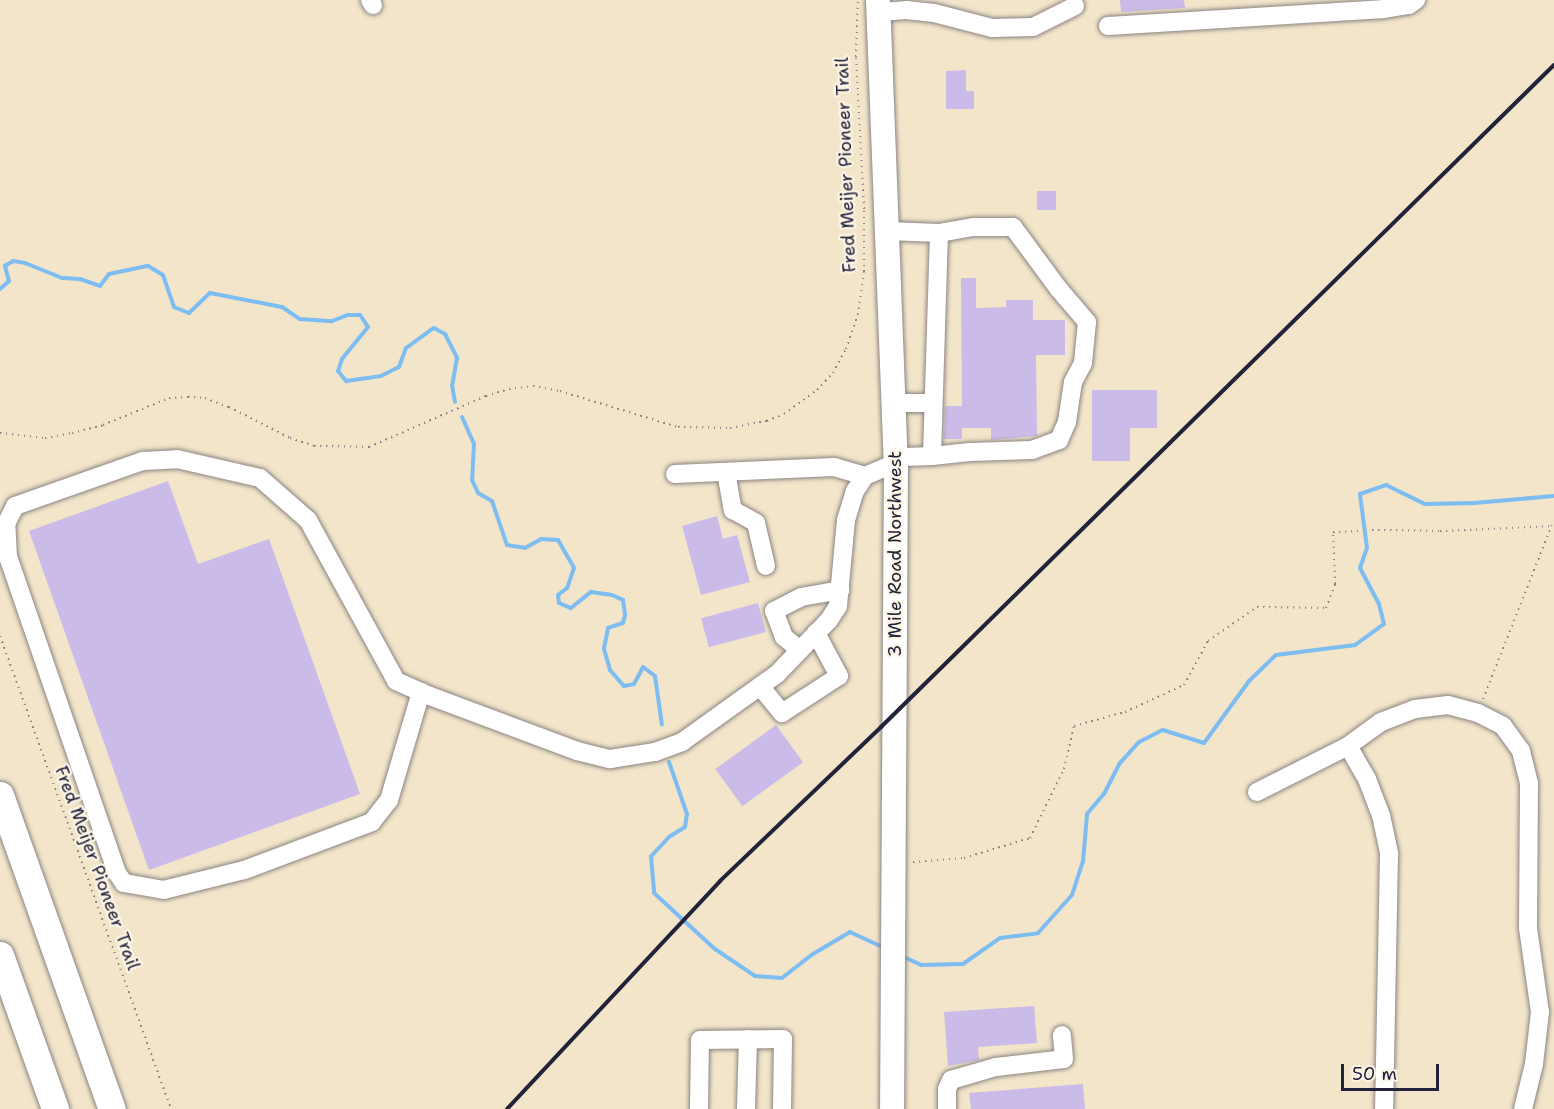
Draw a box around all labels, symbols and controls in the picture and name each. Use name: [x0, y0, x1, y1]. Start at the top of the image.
street label: Fred Meijer Pioneer Trail: [831, 57, 861, 273]
street label: 3 Mile Road Northwest: [884, 451, 906, 657]
street label: Fred Meijer Pioneer Trail: [50, 763, 144, 973]
scale bar: [1344, 1052, 1442, 1090]
text: 50 m: [1352, 1062, 1397, 1086]

